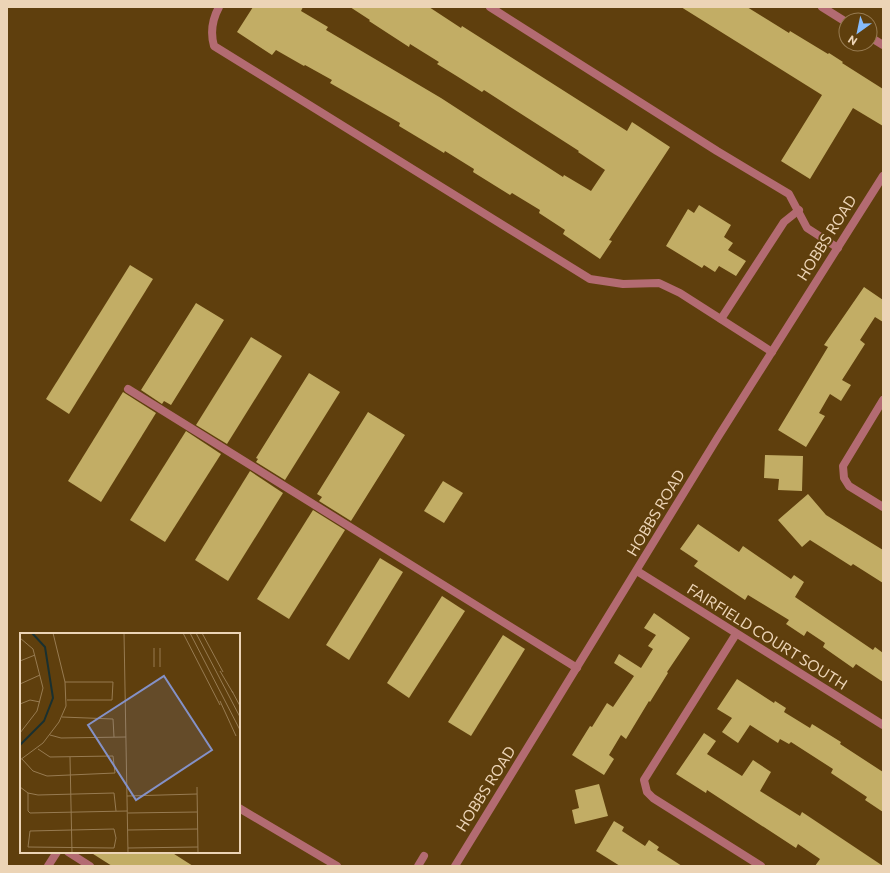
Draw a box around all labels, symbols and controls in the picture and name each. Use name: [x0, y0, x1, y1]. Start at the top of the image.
north arrow: [838, 12, 878, 52]
text: N: [845, 33, 859, 49]
street label: HOBBS ROAD: [793, 191, 860, 284]
street label: HOBBS ROAD: [622, 466, 688, 559]
street label: FAIRFIELD COURT SOUTH: [684, 579, 851, 693]
inset map: [20, 633, 240, 853]
street label: HOBBS ROAD: [452, 742, 519, 835]

